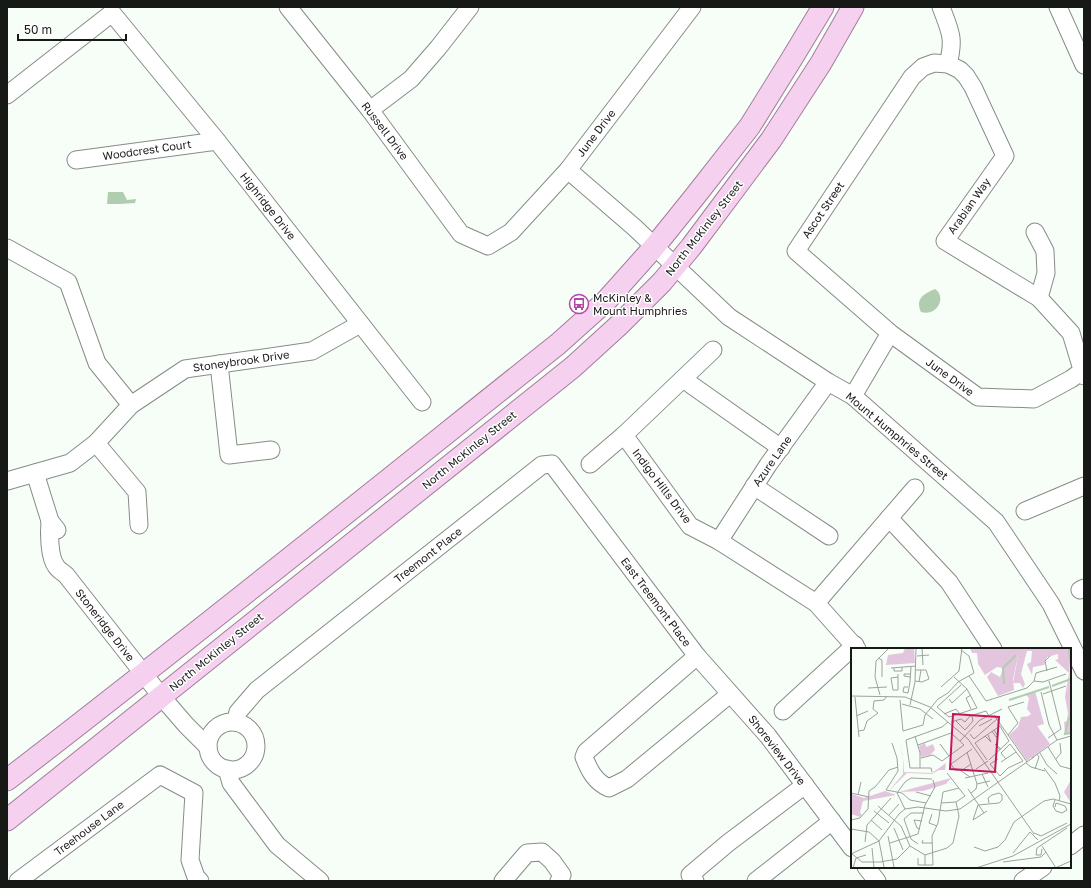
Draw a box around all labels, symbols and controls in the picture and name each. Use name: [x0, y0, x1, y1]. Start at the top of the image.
scale bar: [18, 16, 126, 42]
text: 50 m: [24, 22, 52, 37]
street label: Russell Drive: [359, 99, 411, 162]
street label: June Drive: [574, 106, 618, 159]
street label: Woodcrest Court: [102, 137, 192, 162]
street label: Highridge Drive: [238, 169, 299, 242]
street label: Arabian Way: [944, 175, 993, 236]
street label: North McKinley Street: [662, 178, 745, 278]
street label: Ascot Street: [799, 179, 846, 240]
place label: McKinley & Mount Humphries: [593, 291, 687, 317]
bus stop icon: McKinley & Mount Humphries: [568, 293, 590, 315]
street label: Stoneybrook Drive: [192, 347, 290, 374]
street label: June Drive: [924, 355, 977, 398]
street label: Mount Humphries Street: [844, 389, 951, 482]
street label: North McKinley Street: [419, 408, 518, 492]
street label: Azure Lane: [749, 433, 794, 489]
street label: Indigo Hills Drive: [630, 446, 695, 526]
street label: Treemont Place: [391, 524, 464, 585]
street label: East Treemont Place: [619, 555, 694, 649]
street label: Stoneridge Drive: [73, 586, 138, 663]
street label: North McKinley Street: [166, 610, 265, 694]
inset map: [851, 648, 1071, 868]
street label: Shoreview Drive: [746, 712, 809, 787]
street label: Treehouse Lane: [51, 797, 126, 858]

